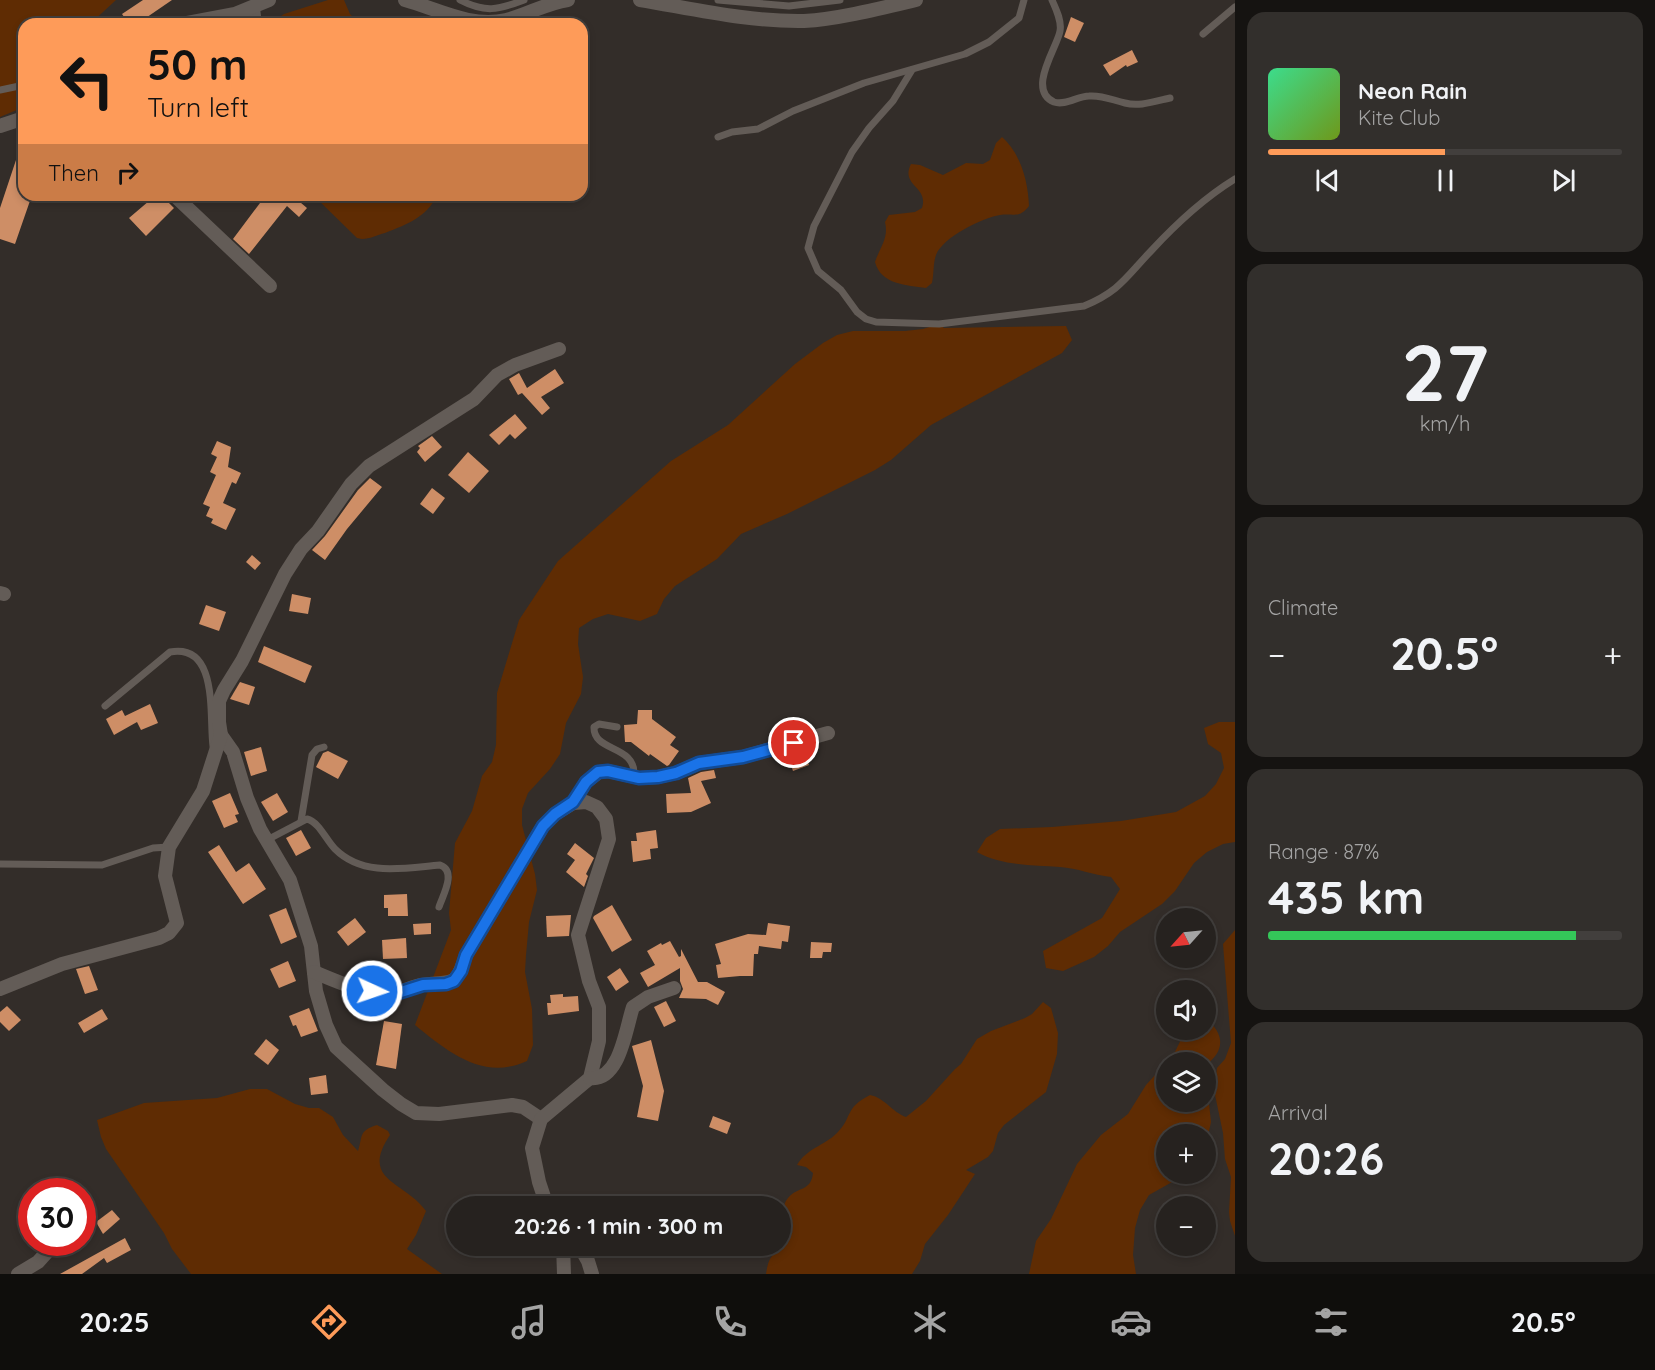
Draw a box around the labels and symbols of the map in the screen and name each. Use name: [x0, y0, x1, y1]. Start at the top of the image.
pin: [768, 717, 819, 768]
north arrow: [1156, 908, 1216, 968]
position arrow: [340, 959, 404, 1023]
speed limit sign: 30: [18, 1178, 96, 1256]

